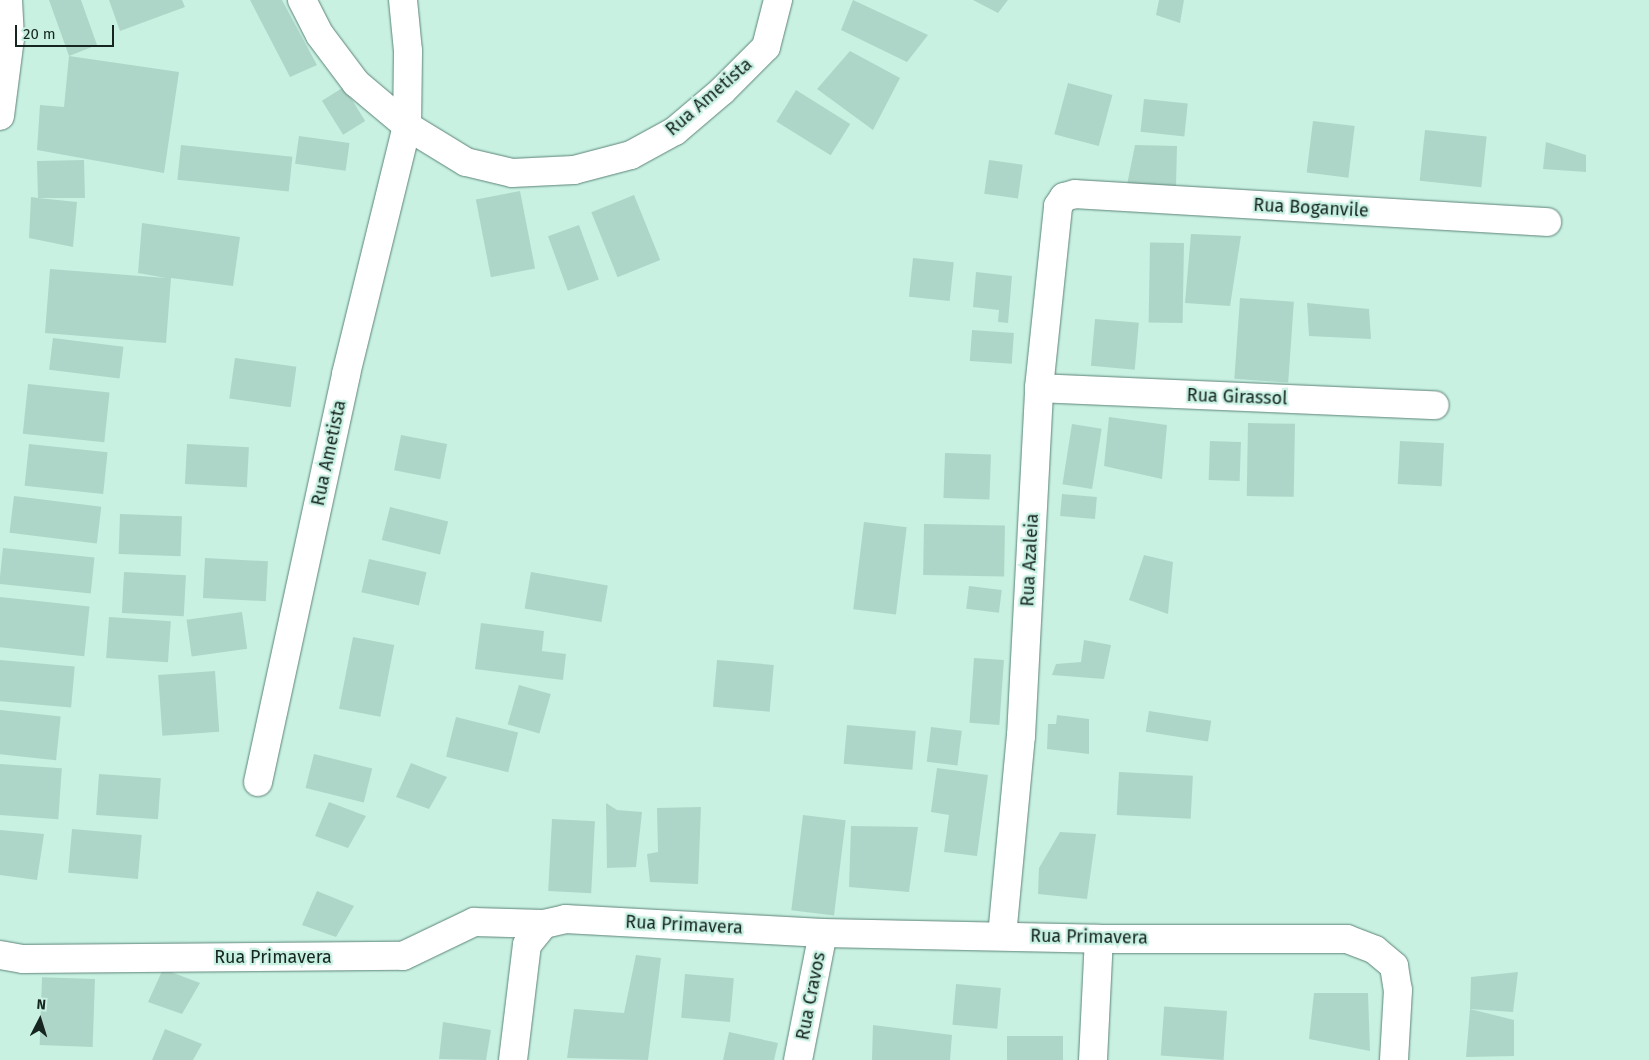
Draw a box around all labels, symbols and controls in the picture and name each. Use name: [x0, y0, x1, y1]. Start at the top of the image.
scale bar: [18, 15, 116, 47]
text: 20 m: [23, 25, 56, 43]
street label: Rua Ametista: [661, 54, 757, 140]
street label: Rua Boganvile: [1253, 194, 1369, 222]
street label: Rua Girassol: [1186, 384, 1288, 410]
street label: Rua Ametista: [307, 398, 351, 508]
street label: Rua Azaleia: [1017, 513, 1043, 607]
street label: Rua Primavera: [625, 911, 743, 939]
street label: Rua Primavera: [1030, 925, 1148, 949]
street label: Rua Primavera: [214, 946, 332, 968]
street label: Rua Cravos: [792, 950, 830, 1042]
north arrow: [15, 995, 65, 1045]
text: N: [36, 996, 47, 1013]

